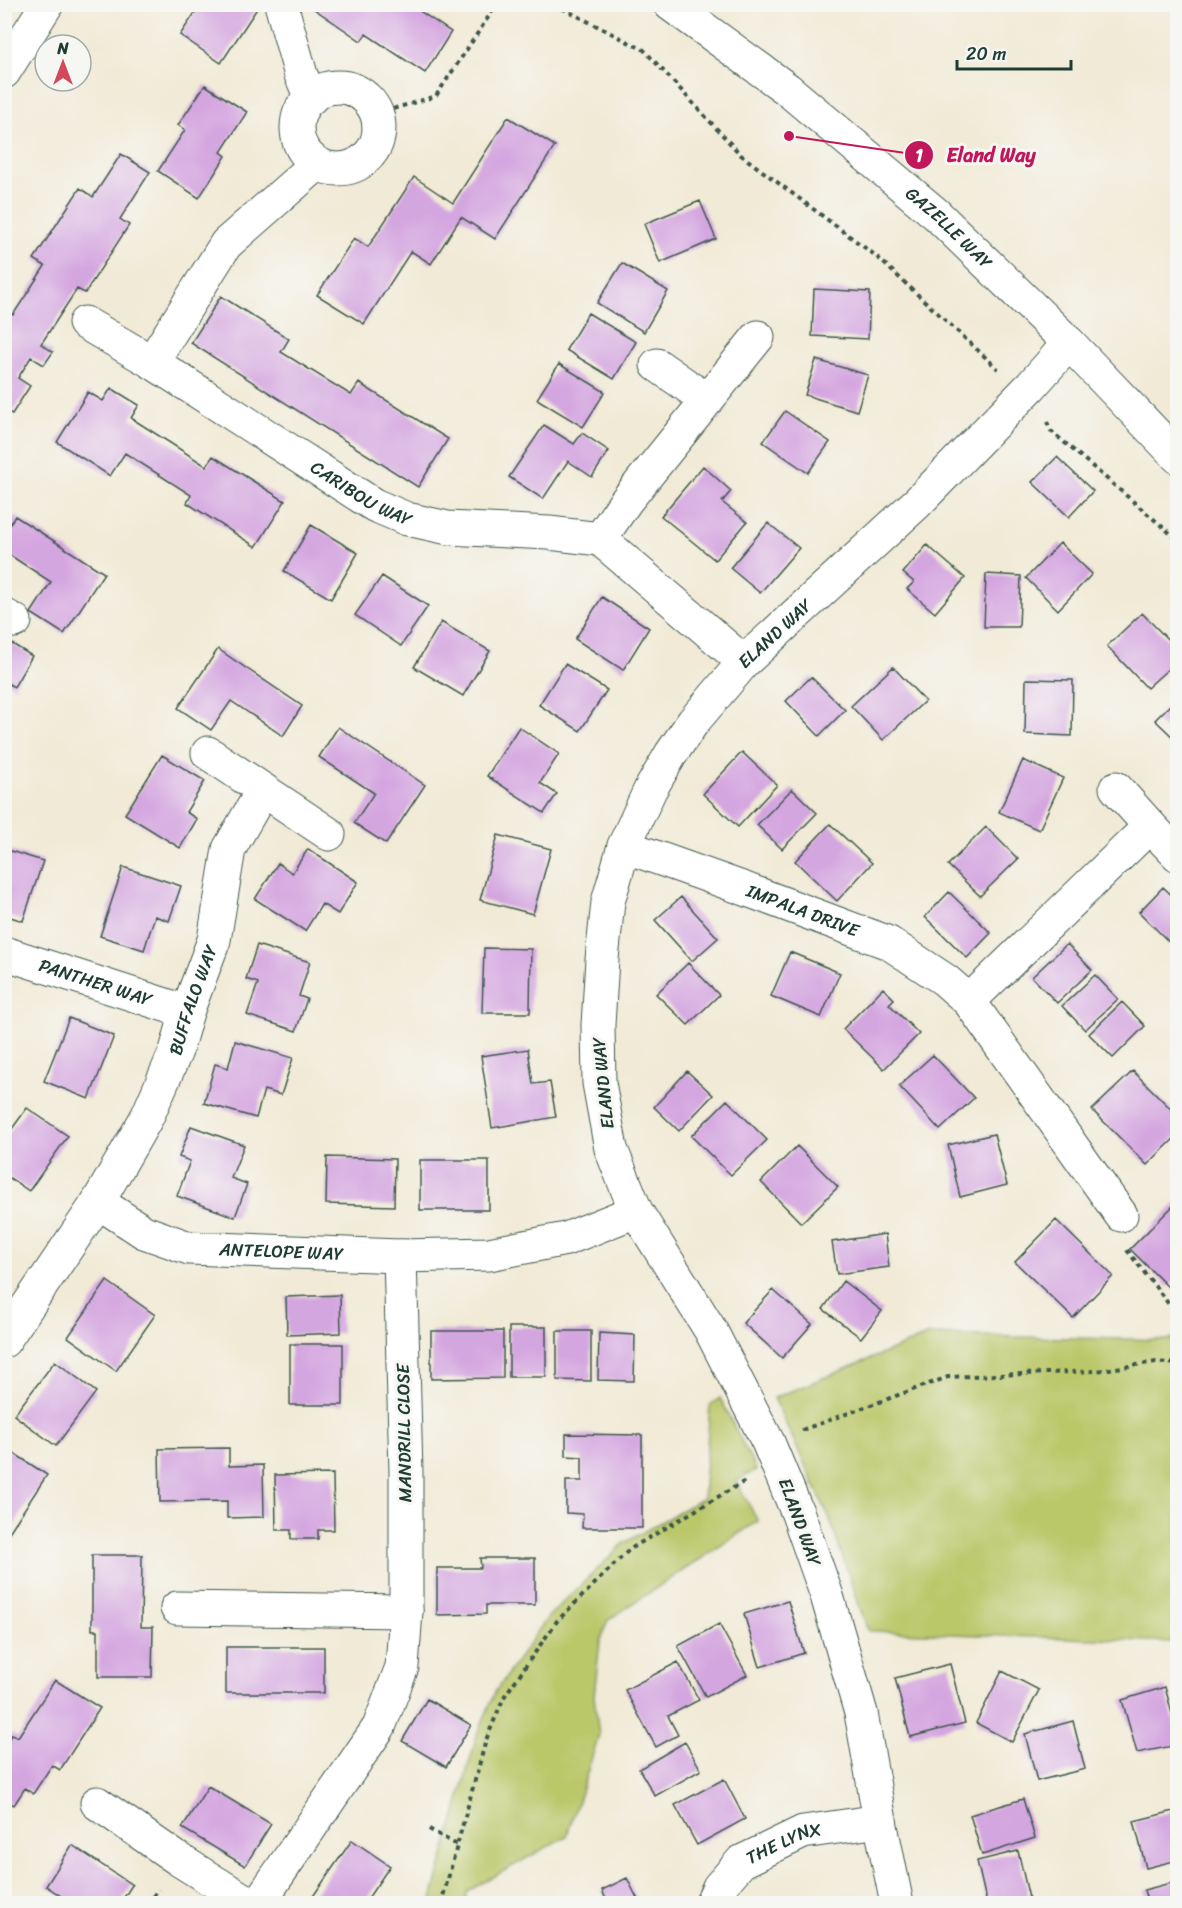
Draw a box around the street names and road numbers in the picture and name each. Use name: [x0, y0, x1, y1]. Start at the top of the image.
street label: GAZELLE WAY: [898, 178, 1001, 278]
street label: CARIBOU WAY: [304, 452, 418, 536]
street label: ELAND WAY: [730, 590, 820, 677]
street label: IMPALA DRIVE: [741, 875, 865, 947]
street label: BUFFALO WAY: [160, 939, 227, 1059]
street label: PANTHER WAY: [35, 949, 157, 1016]
street label: ELAND WAY: [582, 1034, 624, 1131]
street label: ANTELOPE WAY: [218, 1233, 345, 1270]
street label: MANDRILL CLOSE: [387, 1362, 421, 1503]
street label: ELAND WAY: [769, 1473, 831, 1572]
street label: THE LYNX: [740, 1814, 823, 1873]

